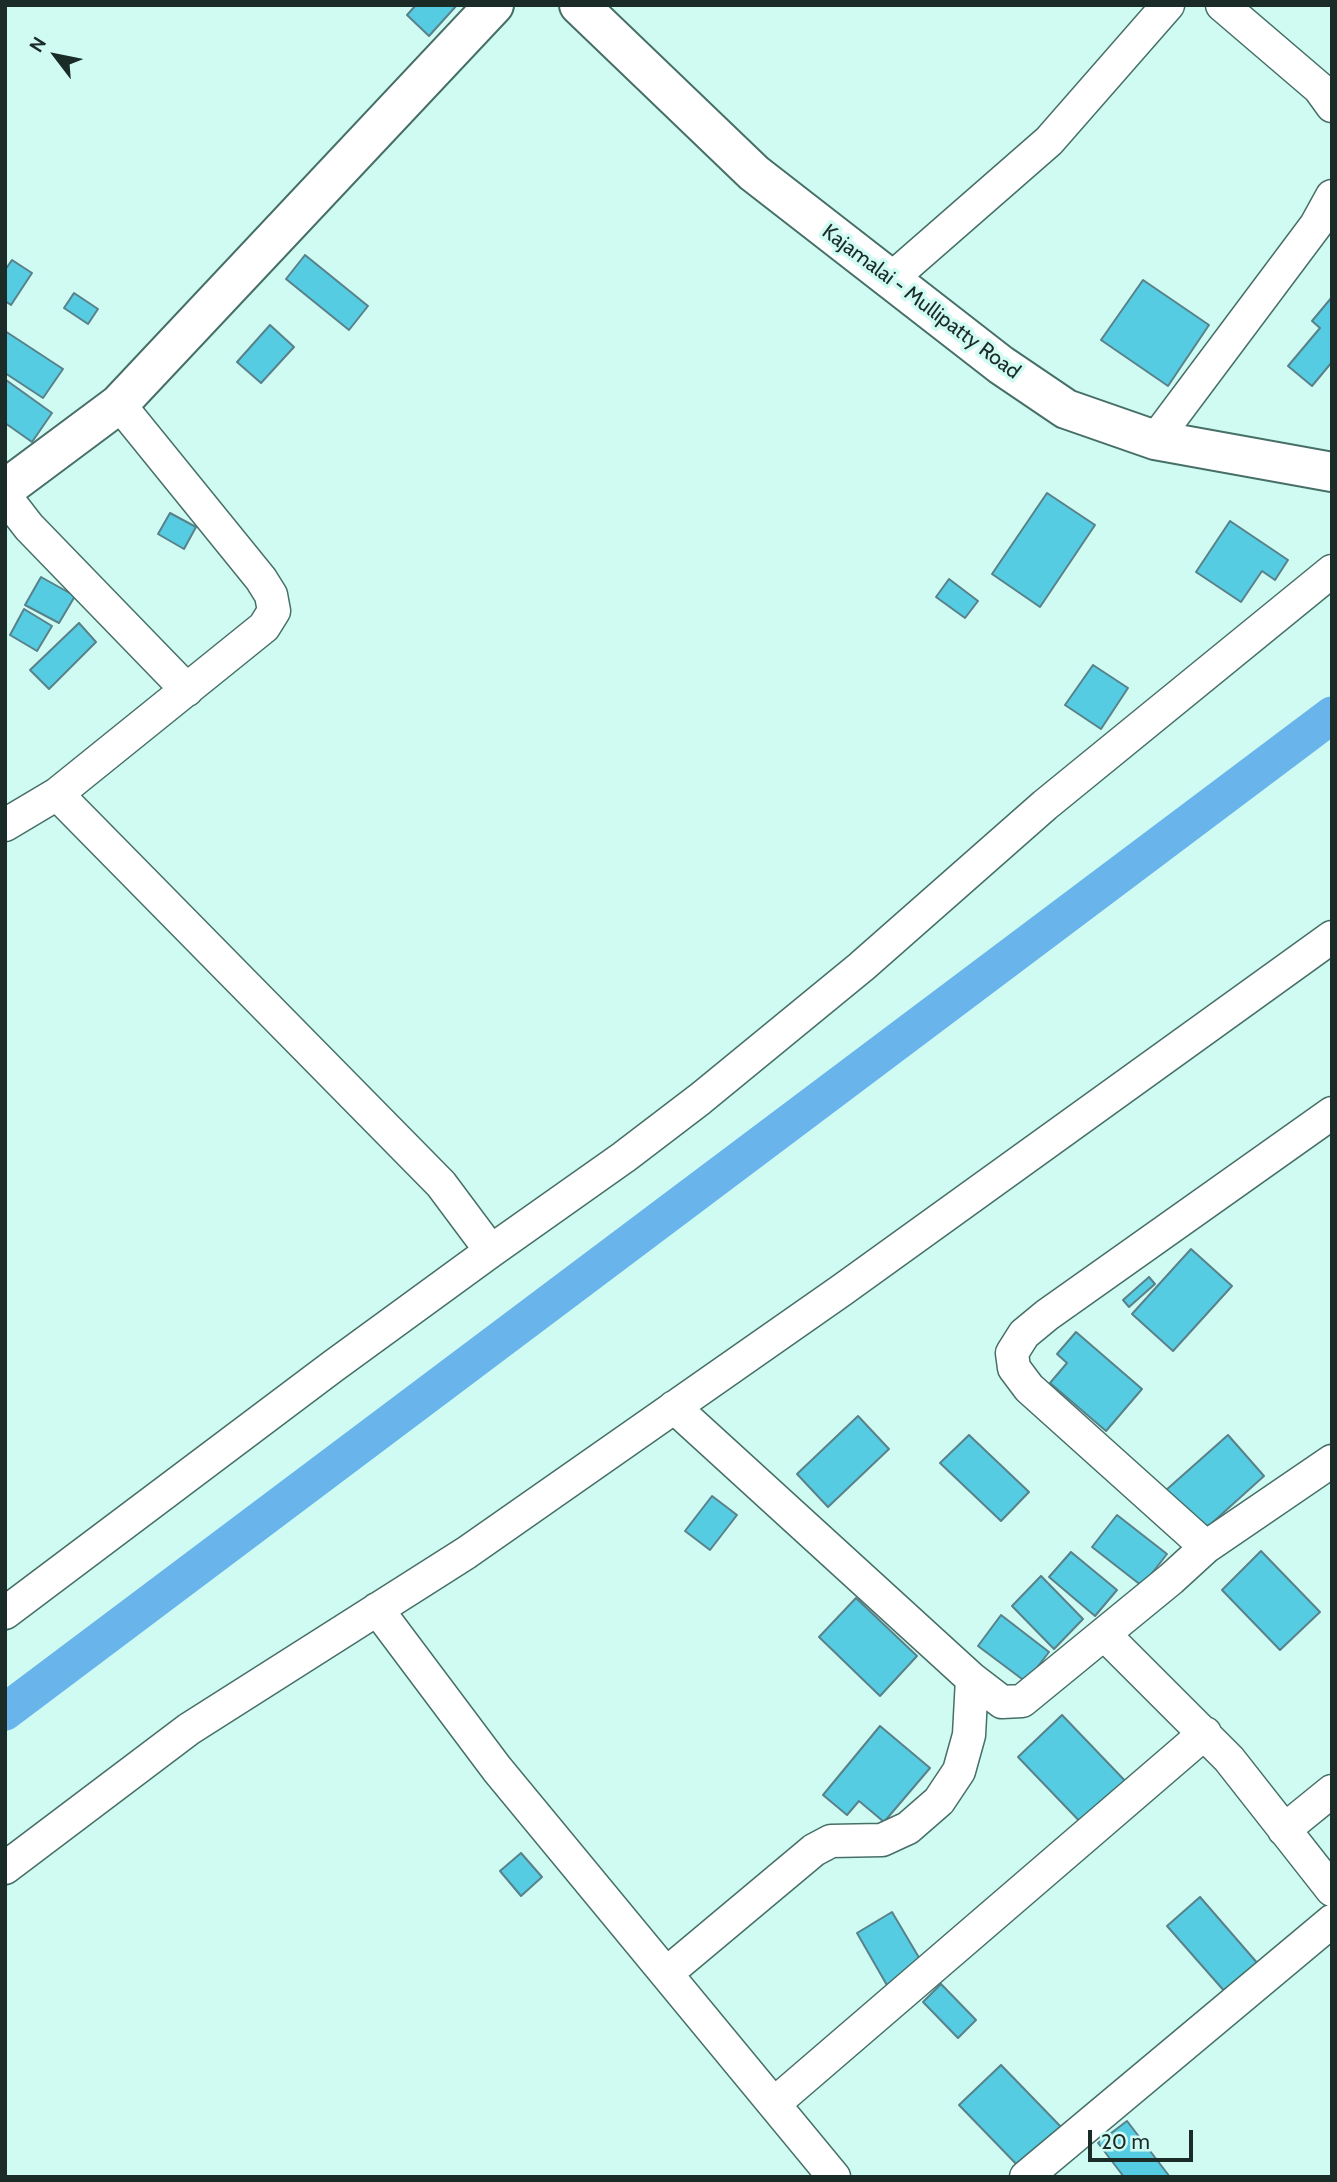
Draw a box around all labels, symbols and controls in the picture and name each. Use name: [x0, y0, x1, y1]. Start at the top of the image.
north arrow: [21, 21, 91, 91]
text: N: [24, 33, 51, 56]
street label: Kajamalai - Mullipatty Road: [817, 219, 1025, 385]
scale bar: [1092, 2116, 1197, 2160]
text: 20 m: [1101, 2129, 1150, 2154]

